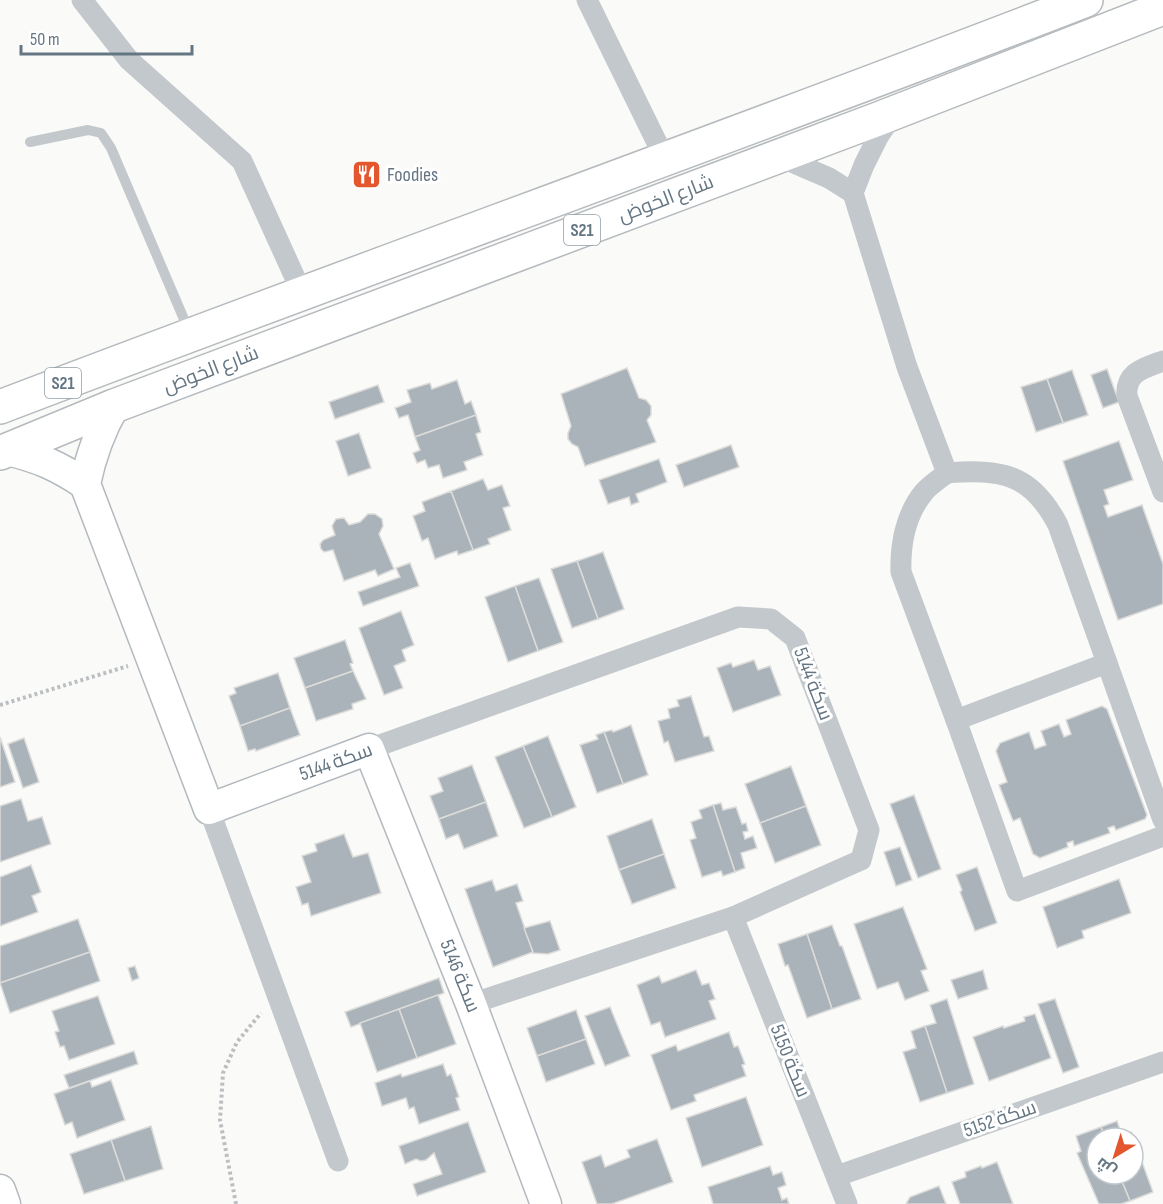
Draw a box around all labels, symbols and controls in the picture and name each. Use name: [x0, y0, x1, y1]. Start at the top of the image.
scale bar: [21, 18, 192, 56]
text: 50 m: [30, 29, 60, 50]
restaurant icon: Foodies: [350, 159, 382, 191]
place label: Foodies: [387, 163, 438, 187]
street label: شارع الخوض: [615, 170, 717, 229]
road number: S21: [564, 215, 600, 245]
street label: شارع الخوض: [160, 341, 262, 400]
road number: S21: [45, 368, 81, 398]
street label: سكة 5144: [788, 644, 838, 724]
street label: سكة 5144: [296, 738, 376, 786]
street label: سكة 5146: [435, 936, 485, 1016]
street label: سكة 5150: [765, 1021, 815, 1101]
street label: سكة 5152: [960, 1095, 1040, 1143]
north arrow: [1085, 1126, 1145, 1186]
text: ش: [1093, 1153, 1121, 1180]

